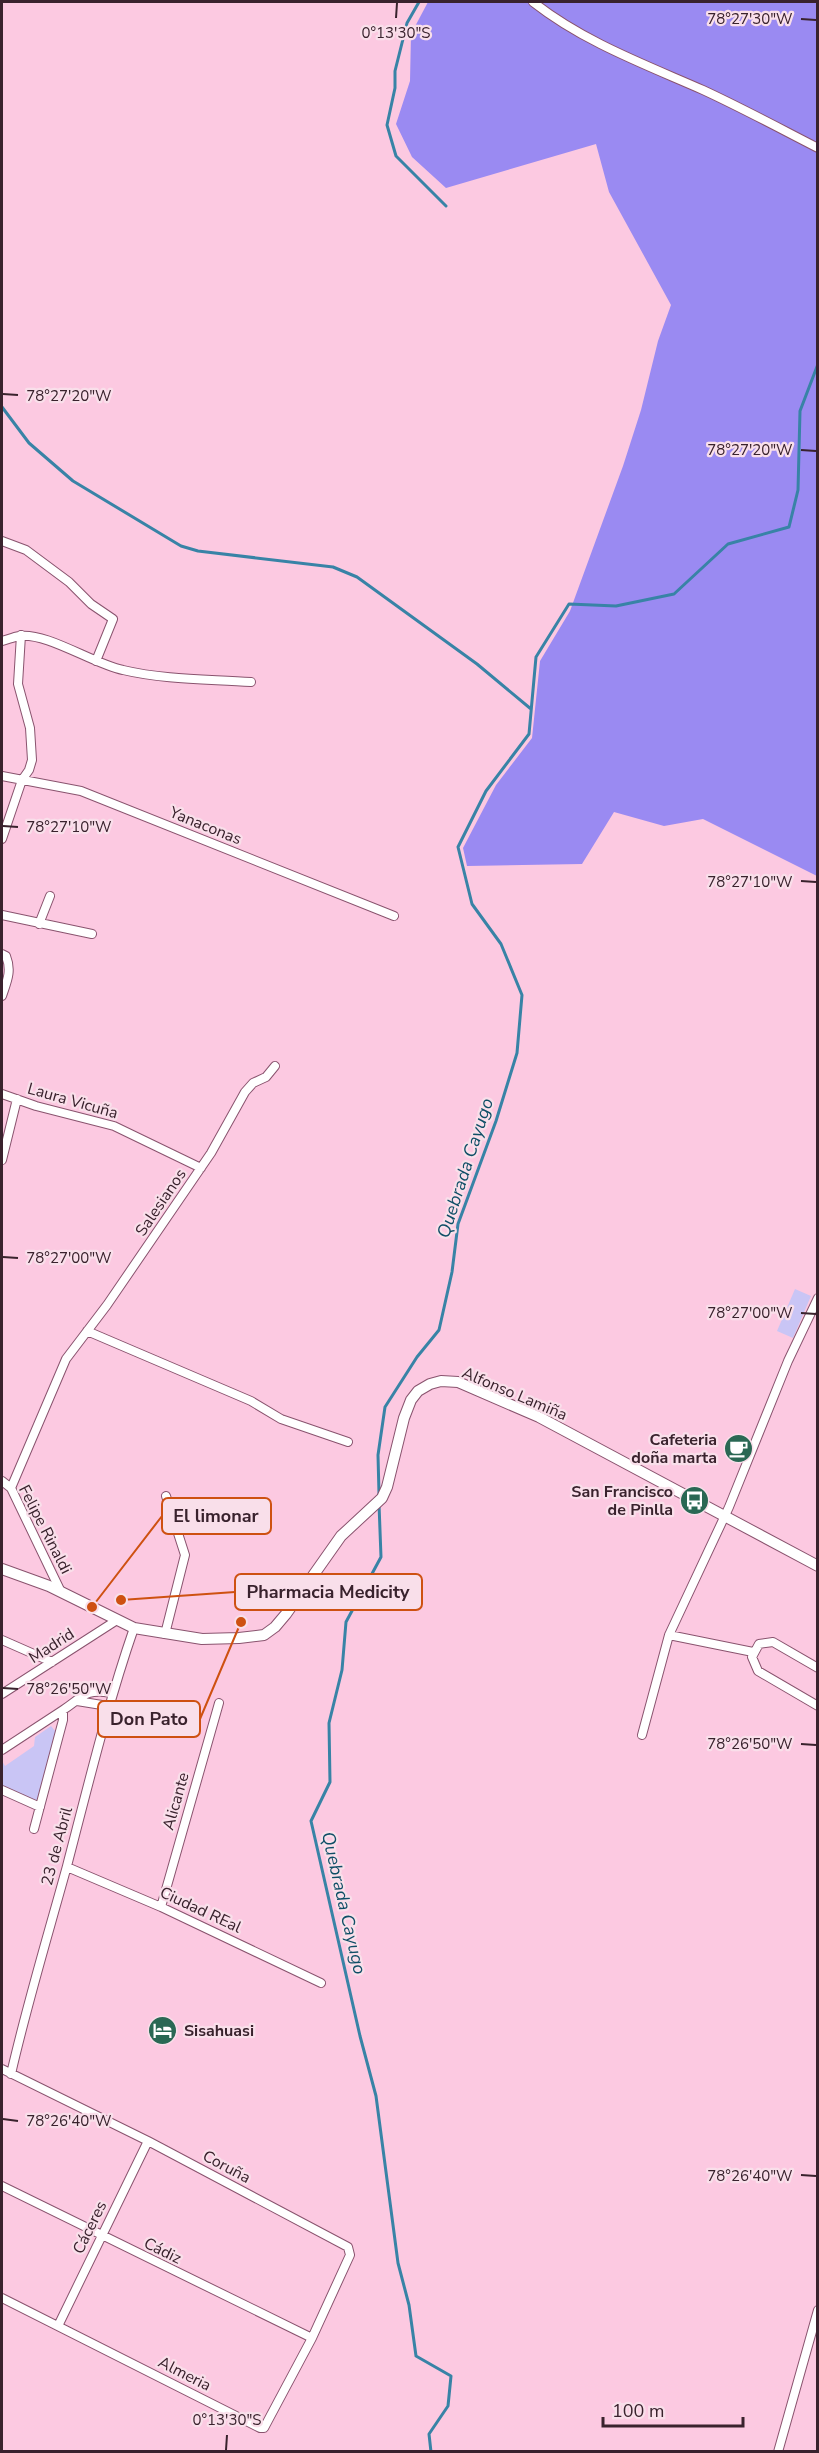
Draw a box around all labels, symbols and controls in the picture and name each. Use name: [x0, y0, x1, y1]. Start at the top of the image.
text: 78°27'30"W: [707, 9, 793, 29]
text: 0°13'30"S: [362, 23, 430, 43]
text: 78°27'20"W: [26, 386, 112, 406]
text: 78°27'20"W: [707, 440, 793, 460]
street label: Yanaconas: [165, 801, 245, 850]
text: 78°27'10"W: [26, 817, 112, 837]
text: 78°27'10"W: [707, 872, 793, 892]
street label: Laura Vicuña: [25, 1078, 120, 1124]
water label: Quebrada Cayugo: [431, 1095, 499, 1241]
street label: Salesianos: [130, 1164, 191, 1241]
text: 78°27'00"W: [26, 1248, 112, 1268]
text: 78°27'00"W: [707, 1303, 793, 1323]
street label: Alfonso Lamiña: [459, 1362, 571, 1426]
place label: Cafeteria doña marta: [631, 1429, 717, 1469]
cafe icon: Cafeteria doña marta: [722, 1432, 754, 1464]
street label: Felipe Rinaldi: [13, 1481, 77, 1578]
place label: San Francisco de Pinlla: [571, 1481, 673, 1521]
bus stop icon: San Francisco de Pinlla: [678, 1484, 710, 1516]
callout: El limonar: [162, 1498, 271, 1534]
text: El limonar: [173, 1504, 259, 1528]
callout: Pharmacia Medicity: [235, 1574, 422, 1610]
text: Pharmacia Medicity: [247, 1580, 410, 1604]
street label: Madrid: [24, 1623, 79, 1669]
text: 78°26'50"W: [26, 1679, 112, 1699]
callout: Don Pato: [98, 1701, 200, 1737]
text: Don Pato: [110, 1707, 188, 1731]
text: 78°26'50"W: [707, 1734, 793, 1754]
street label: Alicante: [157, 1770, 195, 1833]
street label: 23 de Abril: [36, 1804, 78, 1888]
water label: Quebrada Cayugo: [316, 1829, 372, 1977]
street label: Ciudad REal: [156, 1881, 245, 1939]
hotel icon: Sisahuasi: [147, 2014, 179, 2046]
place label: Sisahuasi: [184, 2020, 254, 2042]
text: 78°26'40"W: [26, 2111, 112, 2131]
street label: Coruña: [199, 2145, 254, 2189]
text: 78°26'40"W: [707, 2166, 793, 2186]
street label: Cáceres: [68, 2197, 112, 2258]
street label: Cádiz: [140, 2232, 185, 2269]
street label: Almeria: [154, 2351, 215, 2397]
scale bar: [603, 2390, 742, 2428]
text: 100 m: [612, 2399, 664, 2423]
text: 0°13'30"S: [193, 2410, 261, 2430]

